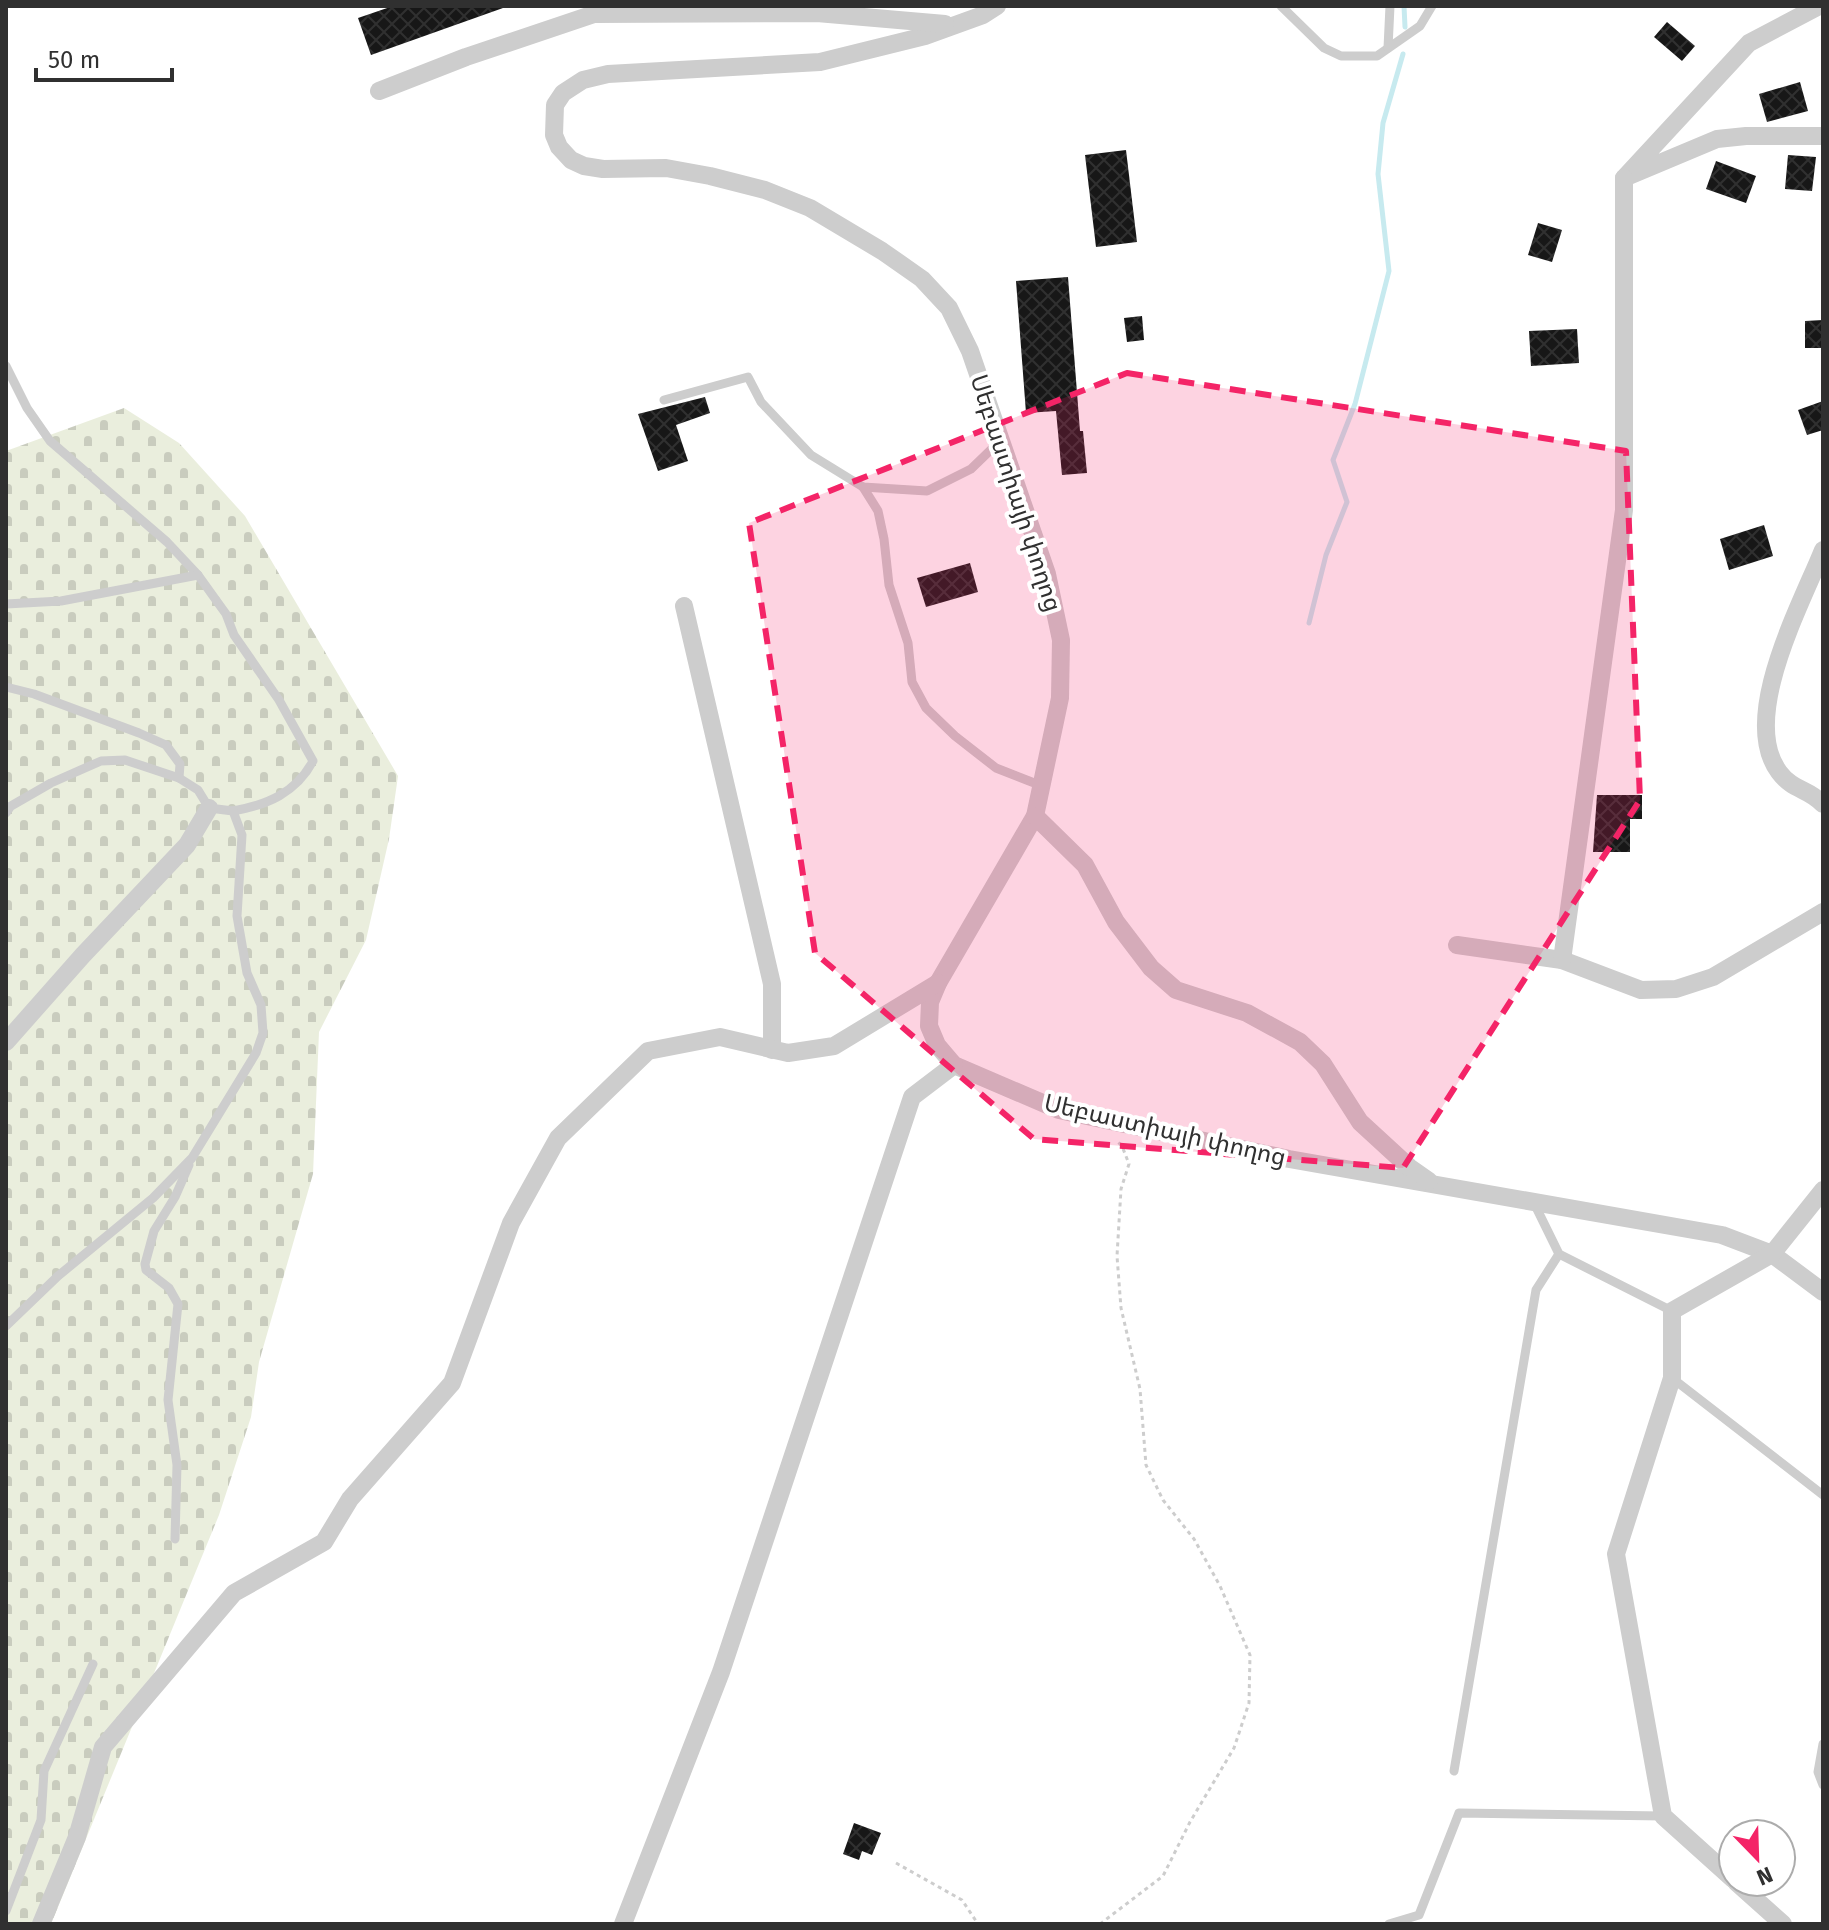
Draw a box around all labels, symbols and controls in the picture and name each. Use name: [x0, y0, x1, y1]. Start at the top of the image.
scale bar: [36, 32, 172, 82]
text: 50 m: [48, 46, 100, 74]
street label: Սեբաստիայի փողոց: [964, 371, 1068, 615]
street label: Սեբաստիայի փողոց: [1041, 1089, 1289, 1171]
north arrow: [1717, 1818, 1797, 1898]
text: N: [1753, 1861, 1777, 1891]

